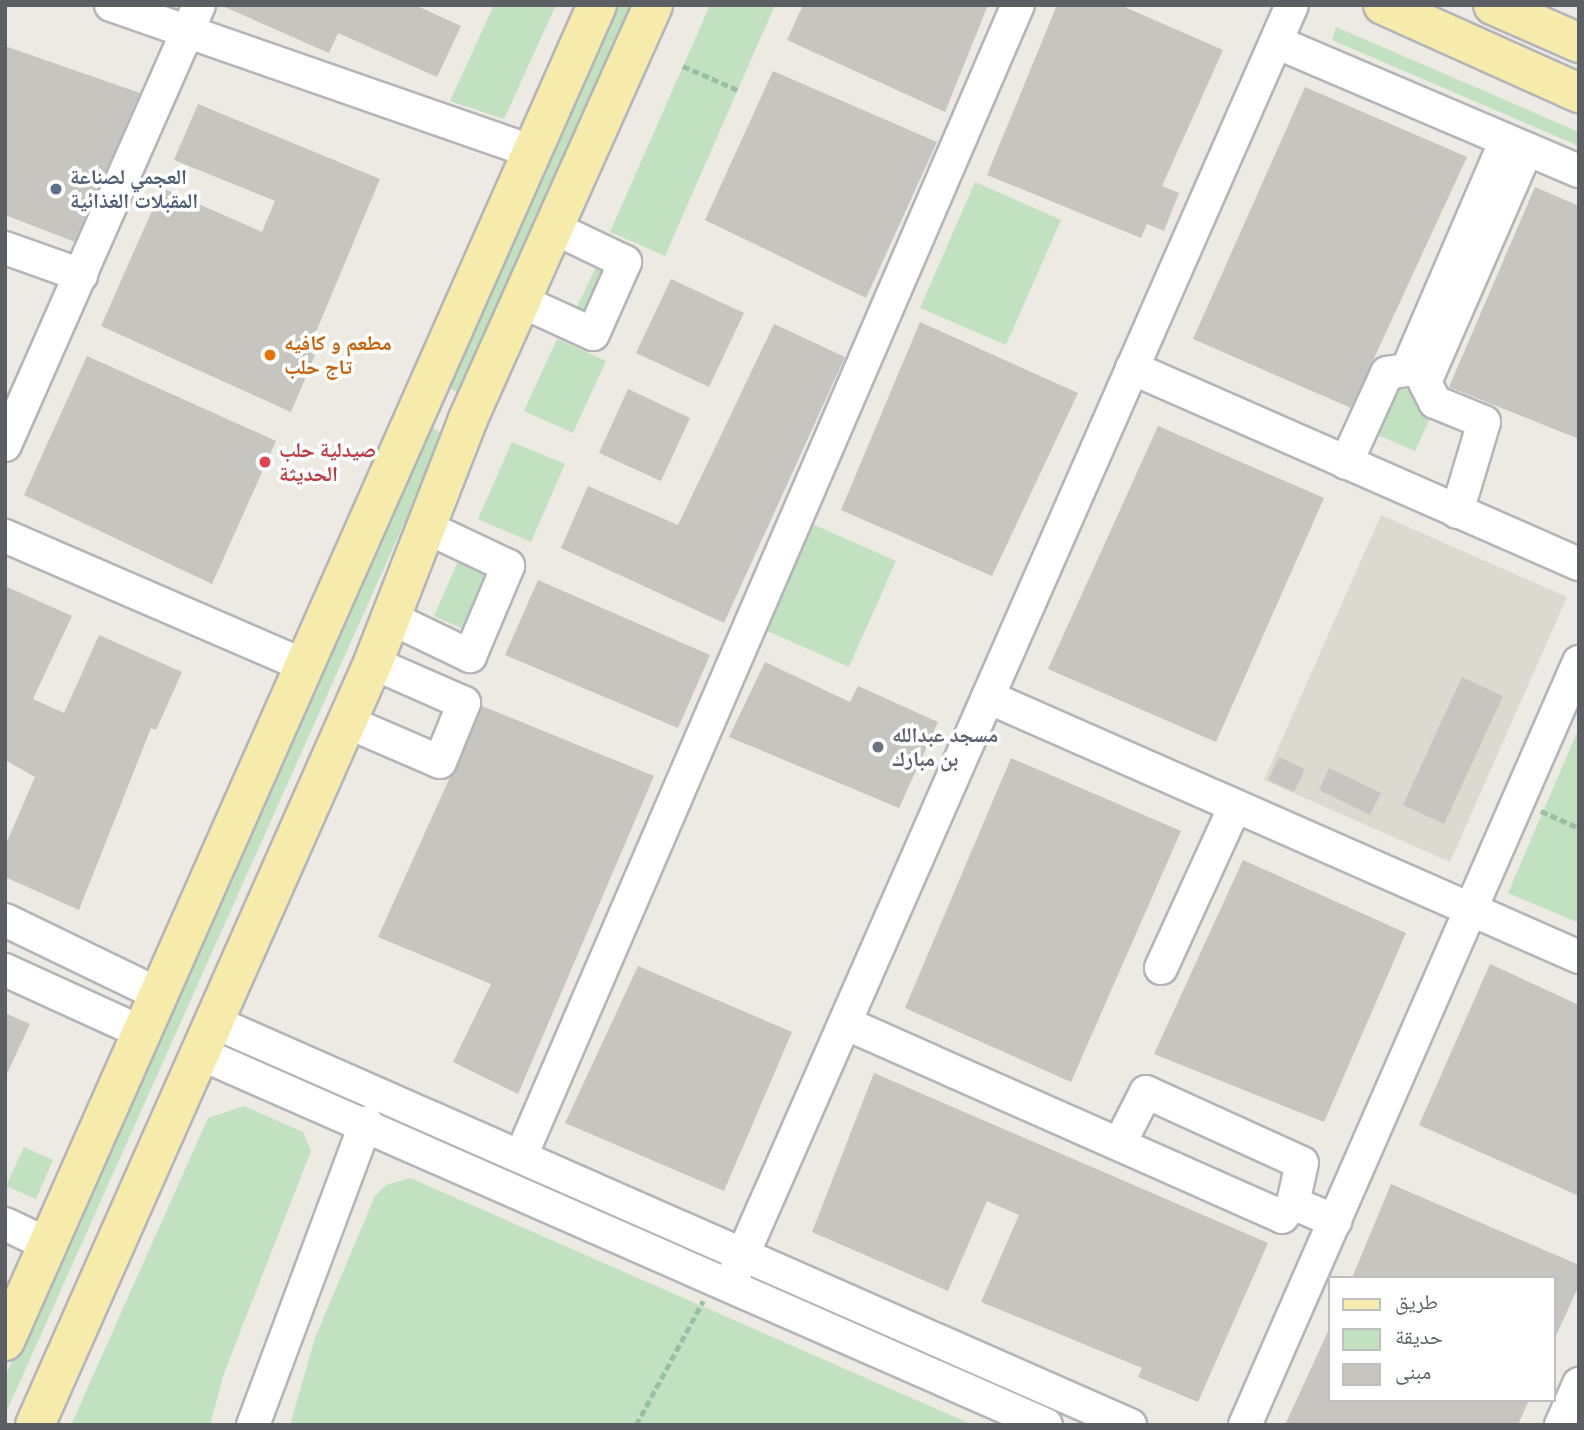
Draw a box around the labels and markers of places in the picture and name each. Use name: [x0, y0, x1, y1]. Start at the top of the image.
place label: العجمي لصناعة المقبلات الغذائية: [70, 164, 198, 214]
marker: العجمي لصناعة المقبلات الغذائية: [48, 181, 64, 197]
place label: مطعم و كافيه تاج حلب: [284, 330, 392, 380]
marker: مطعم و كافيه تاج حلب: [262, 347, 278, 363]
place label: صيدلية حلب الحديثة: [279, 437, 376, 487]
marker: صيدلية حلب الحديثة: [257, 454, 273, 470]
place label: مسجد عبدالله بن مبارك: [892, 722, 998, 772]
marker: مسجد عبدالله بن مبارك: [870, 739, 886, 755]

